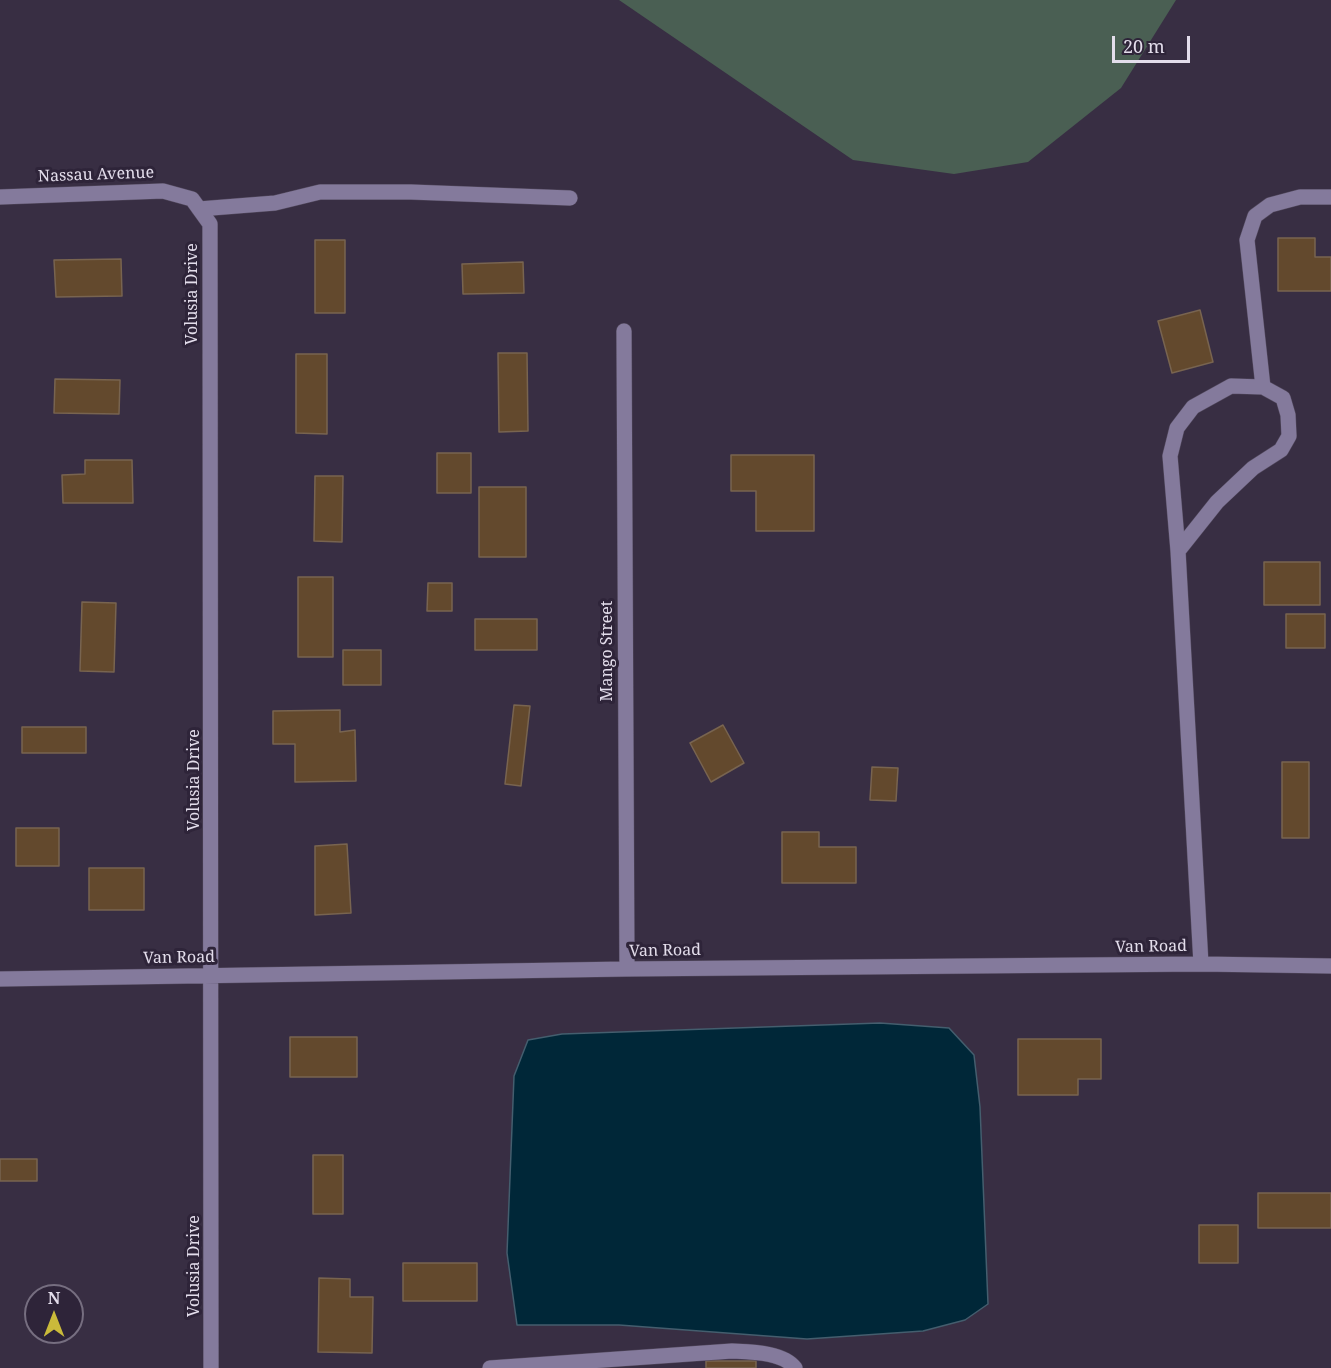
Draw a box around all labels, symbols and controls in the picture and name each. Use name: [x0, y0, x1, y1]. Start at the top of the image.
scale bar: [1115, 24, 1193, 62]
text: 20 m: [1123, 34, 1165, 58]
street label: Nassau Avenue: [38, 163, 154, 187]
street label: Volusia Drive: [182, 243, 202, 345]
street label: Mango Street: [597, 601, 617, 701]
street label: Volusia Drive: [184, 729, 204, 831]
street label: Van Road: [1115, 937, 1187, 957]
street label: Van Road: [629, 941, 701, 961]
street label: Van Road: [143, 948, 215, 968]
street label: Volusia Drive: [184, 1215, 204, 1317]
north arrow: [24, 1284, 84, 1344]
text: N: [48, 1287, 60, 1309]

